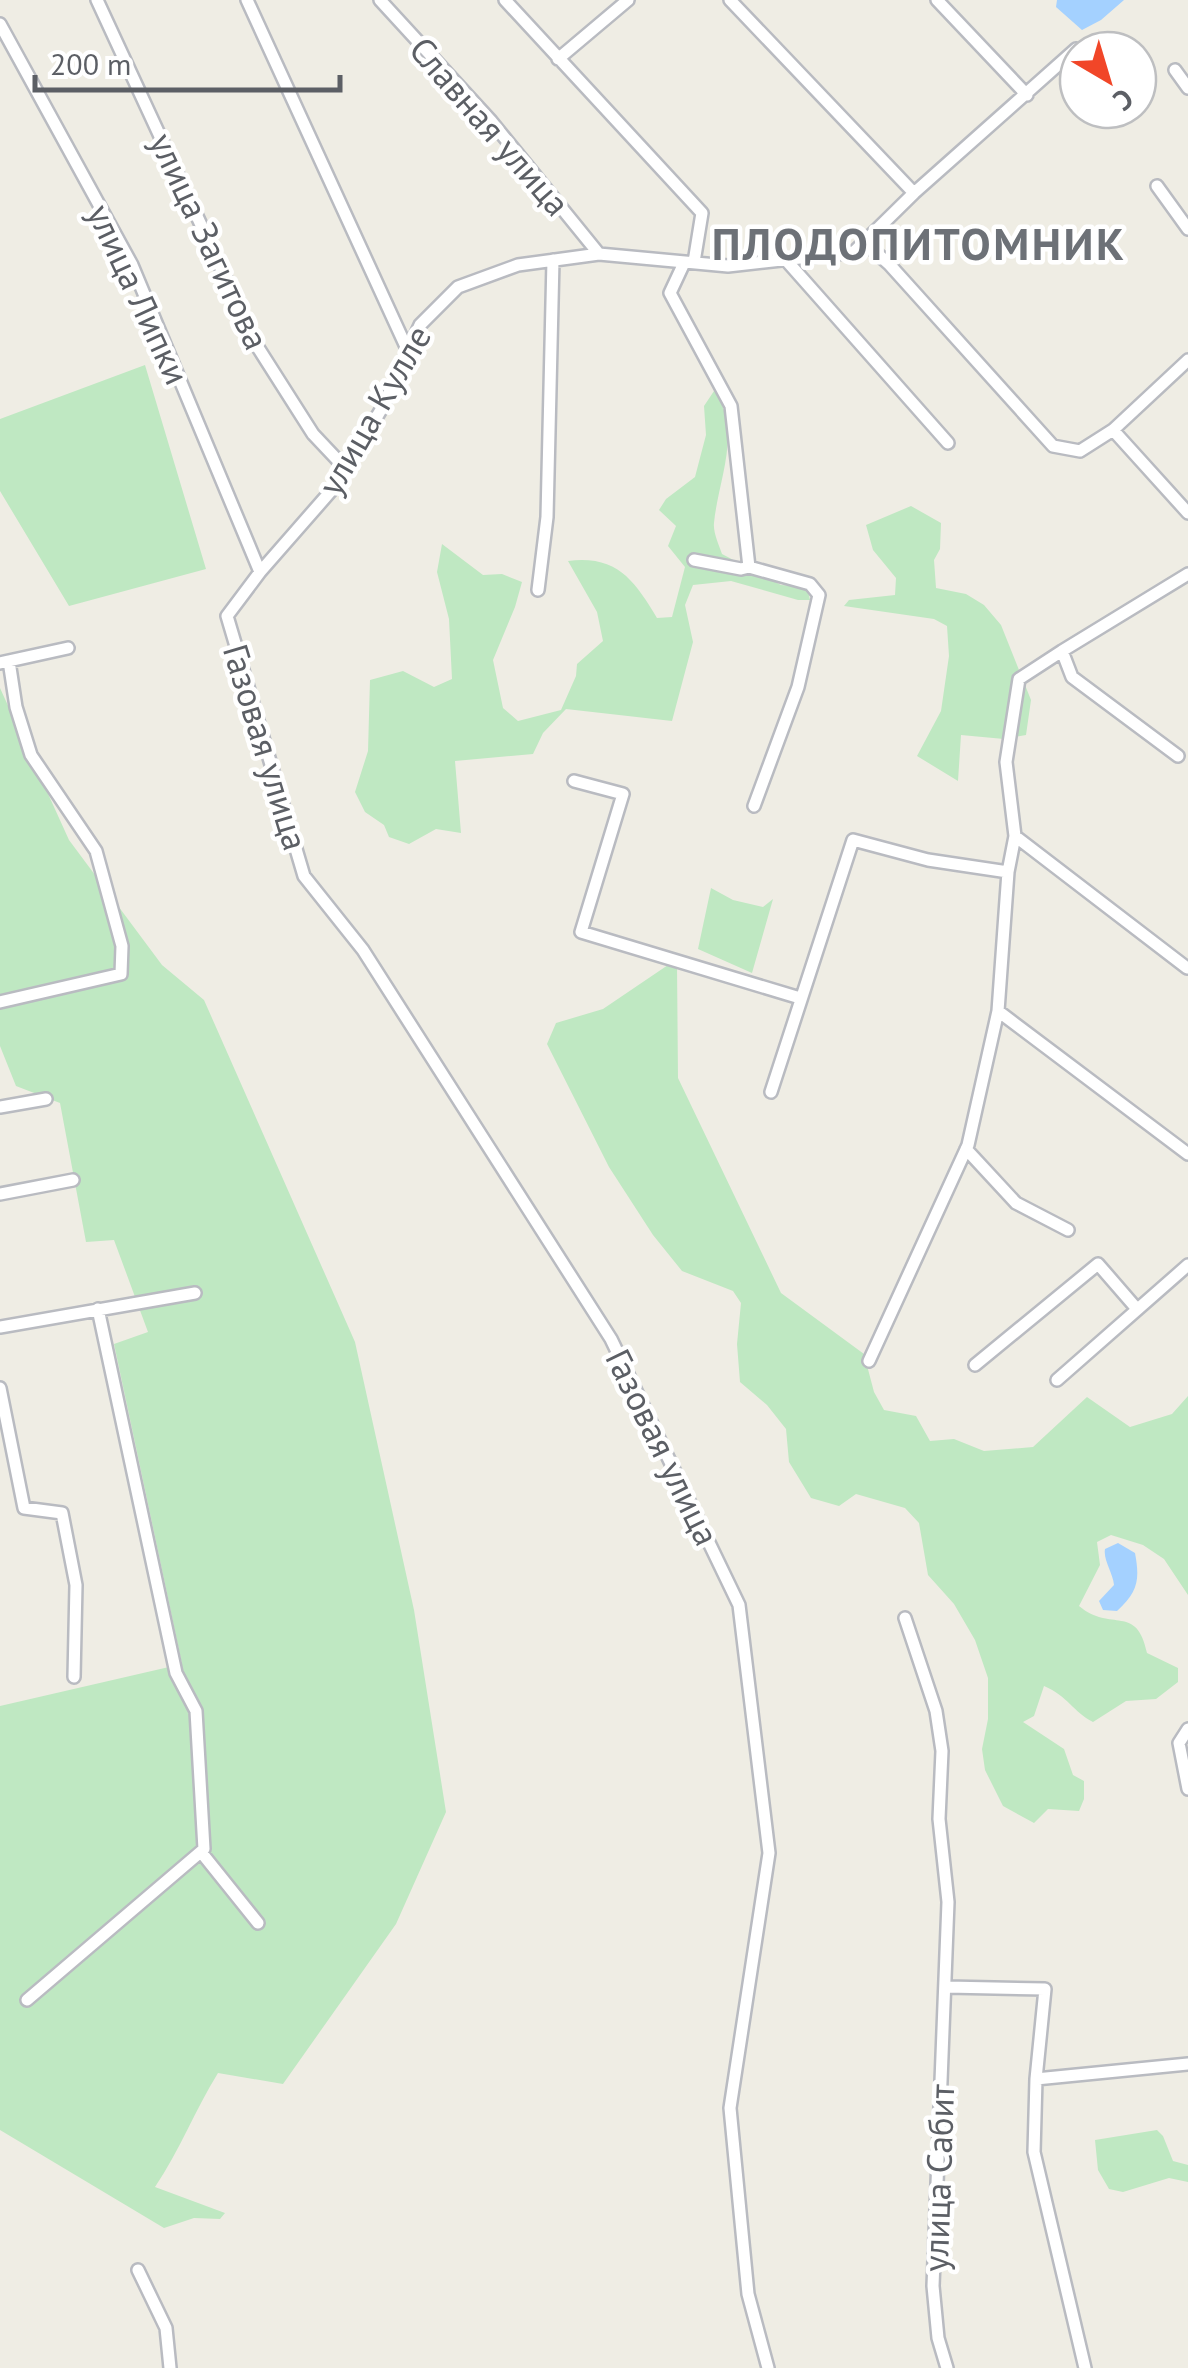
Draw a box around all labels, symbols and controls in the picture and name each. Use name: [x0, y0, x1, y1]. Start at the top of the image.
street label: Славная улица: [400, 27, 580, 225]
scale bar: [35, 30, 340, 92]
north arrow: [1058, 30, 1158, 130]
text: 200 m: [50, 44, 131, 83]
text: С: [1106, 81, 1141, 119]
street label: улица Загитова: [140, 125, 280, 357]
street label: улица Липки: [77, 197, 201, 391]
district label: ПЛОДОПИТОМНИК: [712, 214, 1126, 272]
street label: улица Кулле: [307, 317, 441, 503]
street label: Газовая улица: [213, 638, 319, 856]
street label: Газовая улица: [596, 1341, 730, 1553]
street label: улица Сабит: [912, 2083, 964, 2273]

